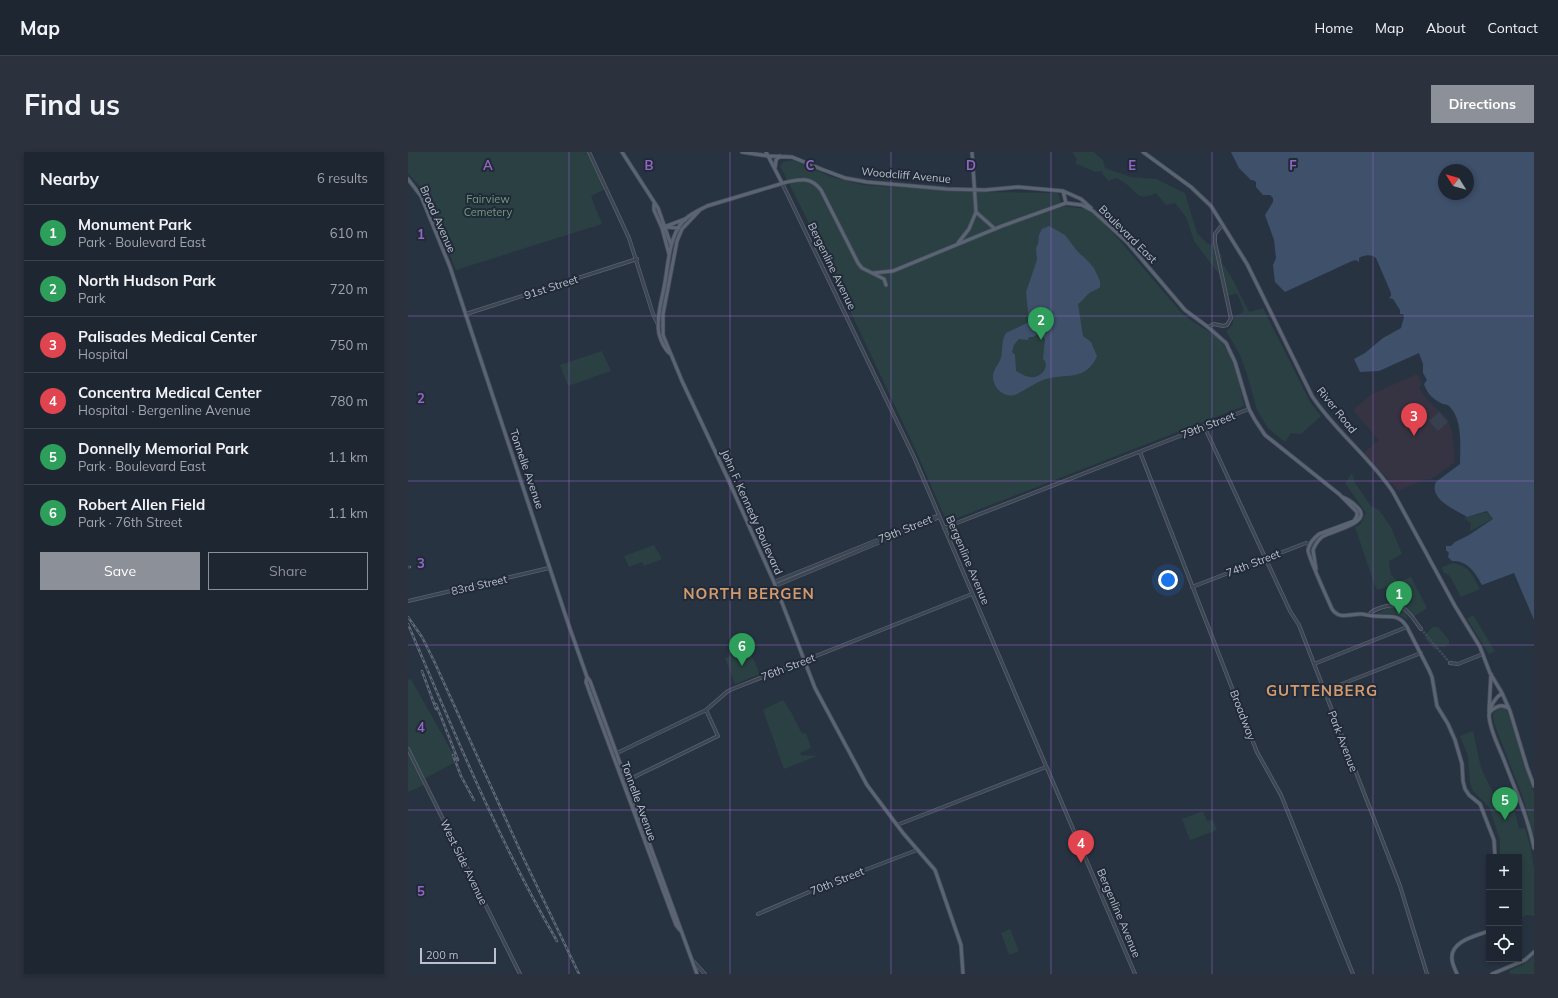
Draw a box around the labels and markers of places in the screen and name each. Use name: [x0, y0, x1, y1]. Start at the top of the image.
pin: 2: [1028, 307, 1054, 340]
pin: 3: [1401, 403, 1427, 436]
pin: 1: [1386, 581, 1412, 614]
pin: 6: [729, 633, 755, 666]
pin: 5: [1492, 787, 1518, 820]
pin: 4: [1068, 830, 1094, 863]

